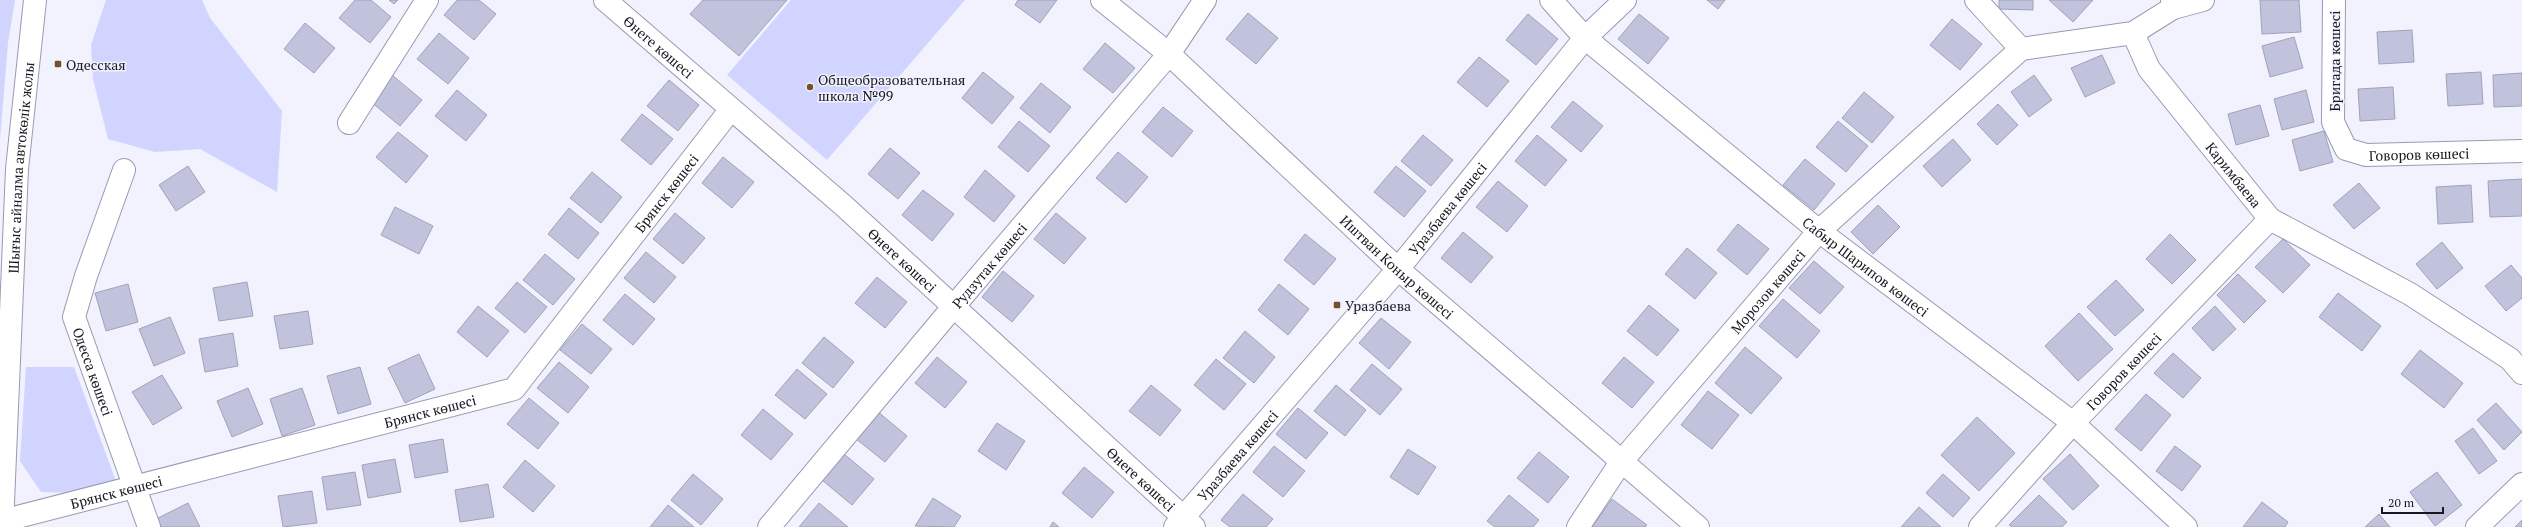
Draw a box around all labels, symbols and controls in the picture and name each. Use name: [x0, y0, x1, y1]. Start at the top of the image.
street label: Бригада көшесі: [2325, 10, 2344, 112]
street label: Өнеге көшесі: [620, 11, 698, 82]
place label: Одесская: [66, 55, 126, 74]
marker: Одесская: [53, 59, 63, 69]
street label: Шығыс айналма автокөлік жолы: [3, 61, 38, 274]
place label: Общеобразовательная школа №99: [818, 70, 965, 105]
marker: Общеобразовательная школа №99: [805, 82, 815, 92]
street label: Каримбаева: [2202, 138, 2266, 211]
street label: Говоров көшесі: [2369, 143, 2470, 164]
street label: Брянск көшесі: [630, 150, 702, 236]
street label: Уразбаева көшесі: [1404, 158, 1490, 259]
street label: Иштван Коныр көшесі: [1336, 210, 1458, 323]
street label: Сабыр Шарипов көшесі: [1799, 212, 1933, 320]
street label: Рудзутак көшесі: [947, 218, 1031, 312]
street label: Өнеге көшесі: [864, 223, 941, 296]
street label: Морозов көшесі: [1726, 245, 1809, 337]
place label: Уразбаева: [1345, 296, 1411, 315]
marker: Уразбаева: [1332, 300, 1342, 310]
street label: Одесса көшесі: [69, 324, 118, 418]
street label: Говоров көшесі: [2082, 328, 2165, 414]
street label: Брянск көшесі: [382, 390, 478, 432]
street label: Уразбаева көшесі: [1193, 406, 1282, 505]
street label: Өнеге көшесі: [1103, 442, 1180, 515]
street label: Брянск көшесі: [68, 471, 164, 513]
scale bar: [2382, 489, 2443, 515]
text: 20 m: [2388, 495, 2415, 510]

